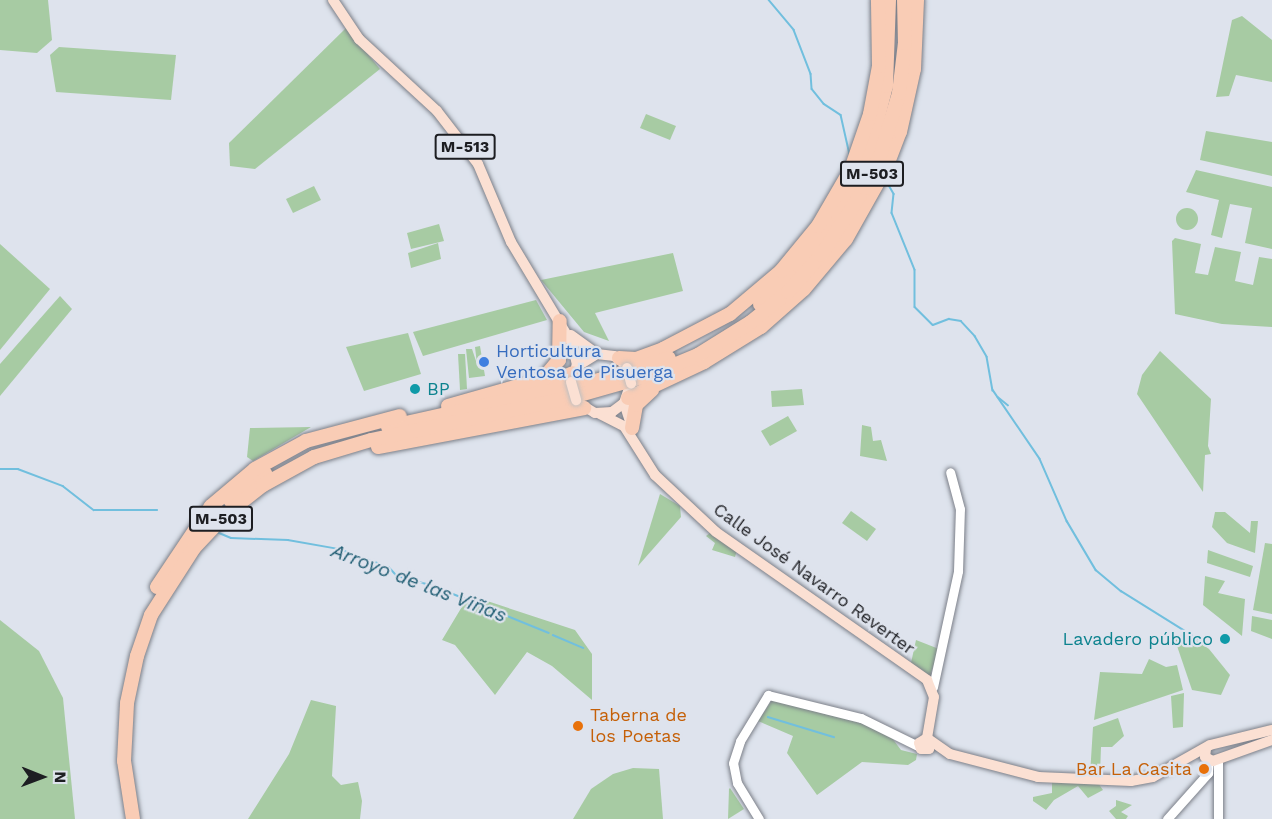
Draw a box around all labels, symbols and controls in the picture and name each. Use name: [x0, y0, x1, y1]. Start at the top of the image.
road number: M-513: [434, 134, 496, 160]
road number: M-503: [839, 161, 905, 187]
place label: Horticultura Ventosa de Pisuerga: [496, 341, 674, 384]
marker: Horticultura Ventosa de Pisuerga: [477, 355, 491, 369]
place label: BP: [427, 378, 450, 400]
marker: BP: [408, 382, 422, 396]
street label: Calle José Navarro Reverter: [709, 498, 919, 660]
road number: M-503: [188, 506, 254, 532]
water label: Arroyo de las Viñas: [328, 538, 510, 628]
place label: Lavadero público: [1063, 628, 1213, 650]
marker: Lavadero público: [1218, 632, 1232, 646]
place label: Taberna de los Poetas: [590, 705, 687, 748]
marker: Taberna de los Poetas: [571, 719, 585, 733]
north arrow: [12, 747, 72, 807]
place label: Bar La Casita: [1075, 758, 1192, 780]
marker: Bar La Casita: [1197, 762, 1211, 776]
text: N: [51, 771, 70, 783]

